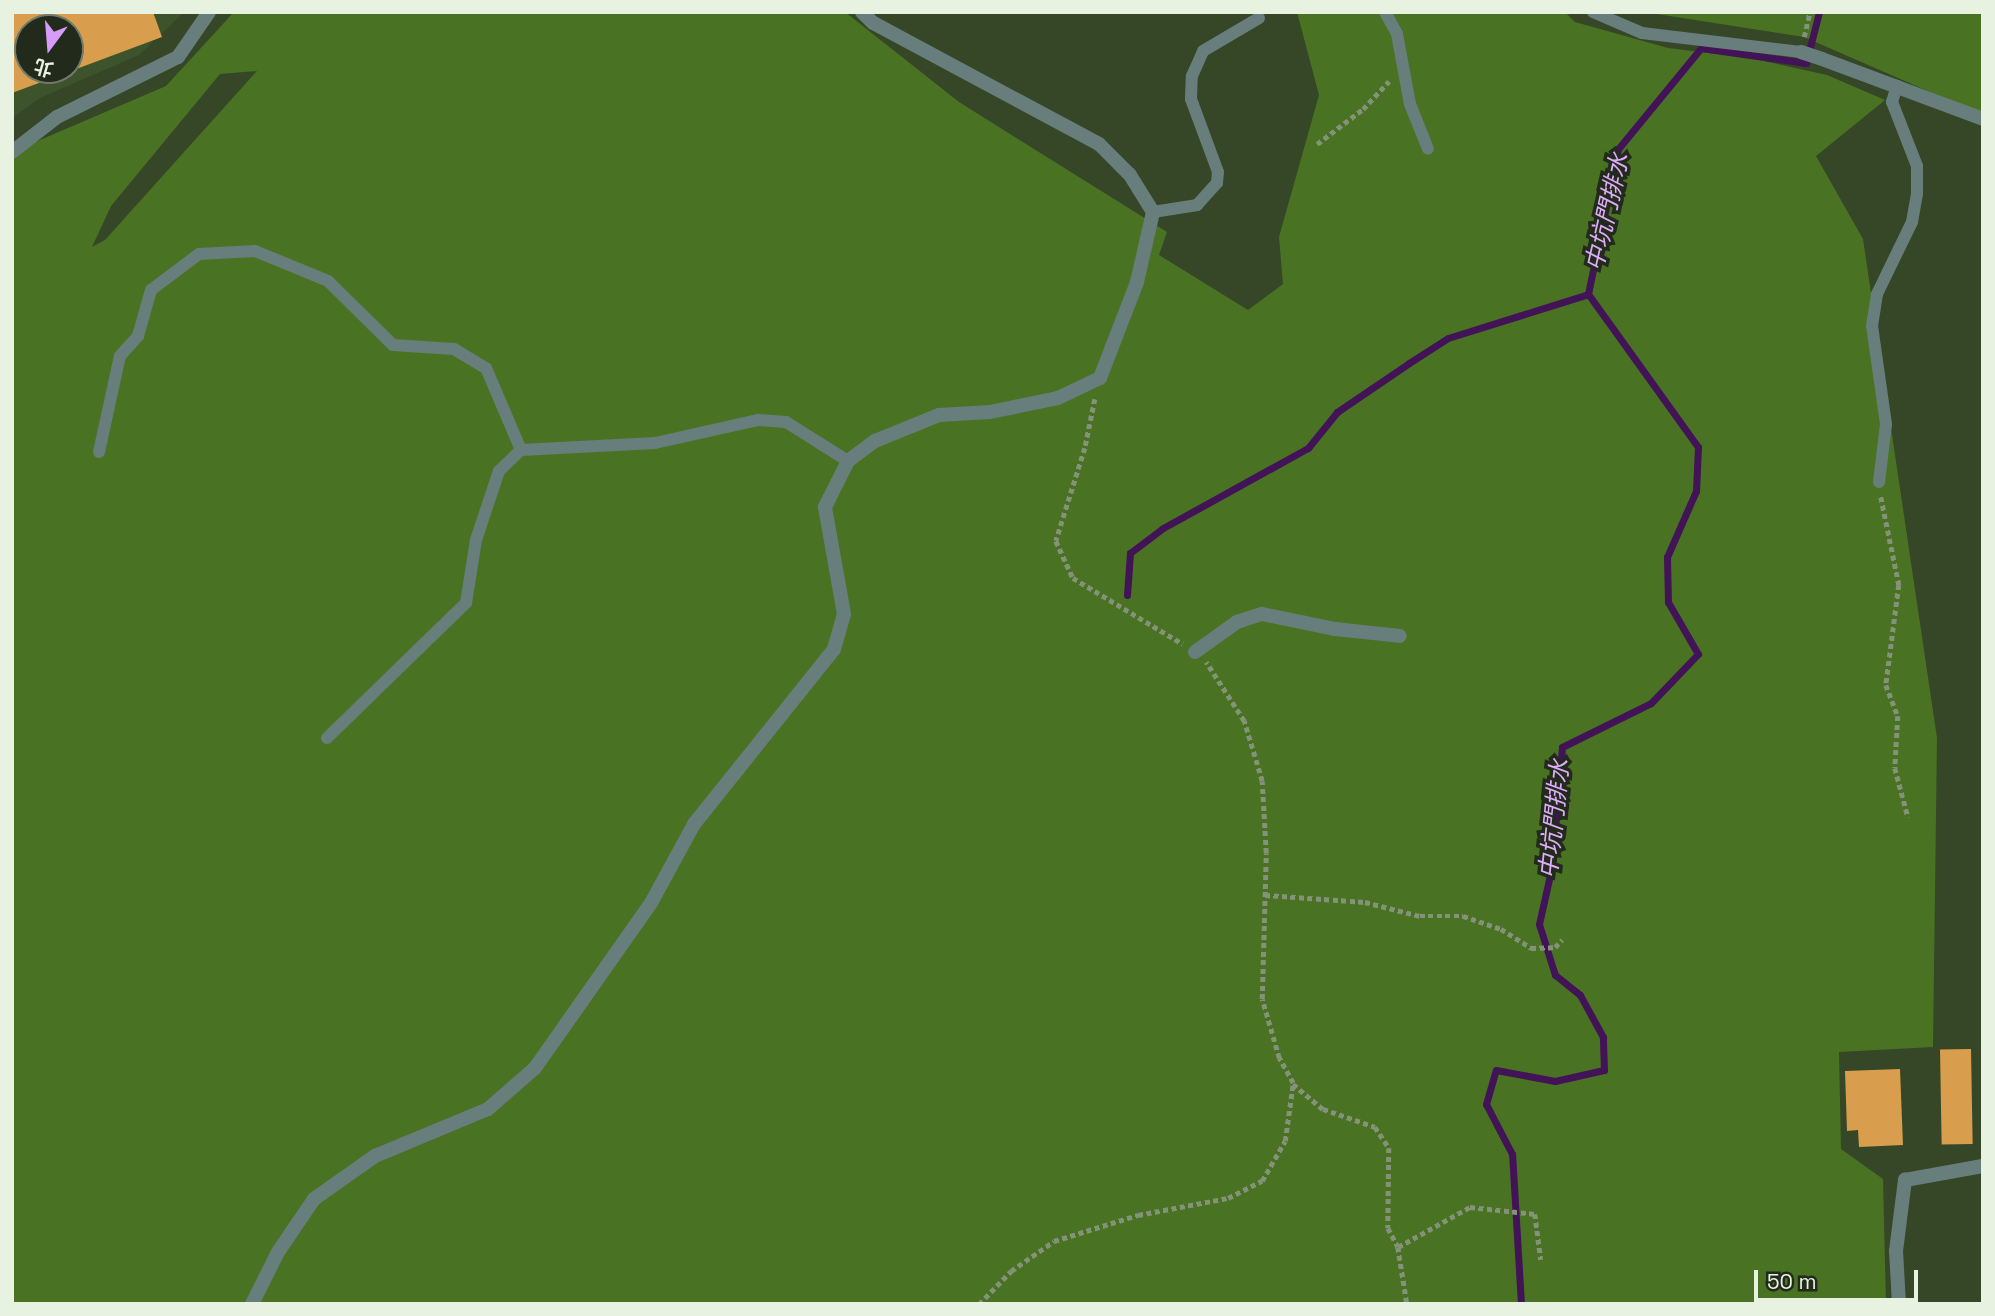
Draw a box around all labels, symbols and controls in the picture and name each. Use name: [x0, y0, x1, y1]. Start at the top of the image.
north arrow: [14, 14, 84, 84]
text: 北: [31, 53, 56, 82]
water label: 中坑門排水: [1579, 150, 1635, 274]
water label: 中坑門排水: [1533, 758, 1575, 880]
scale bar: [1757, 1256, 1922, 1300]
text: 50 m: [1767, 1268, 1817, 1295]

